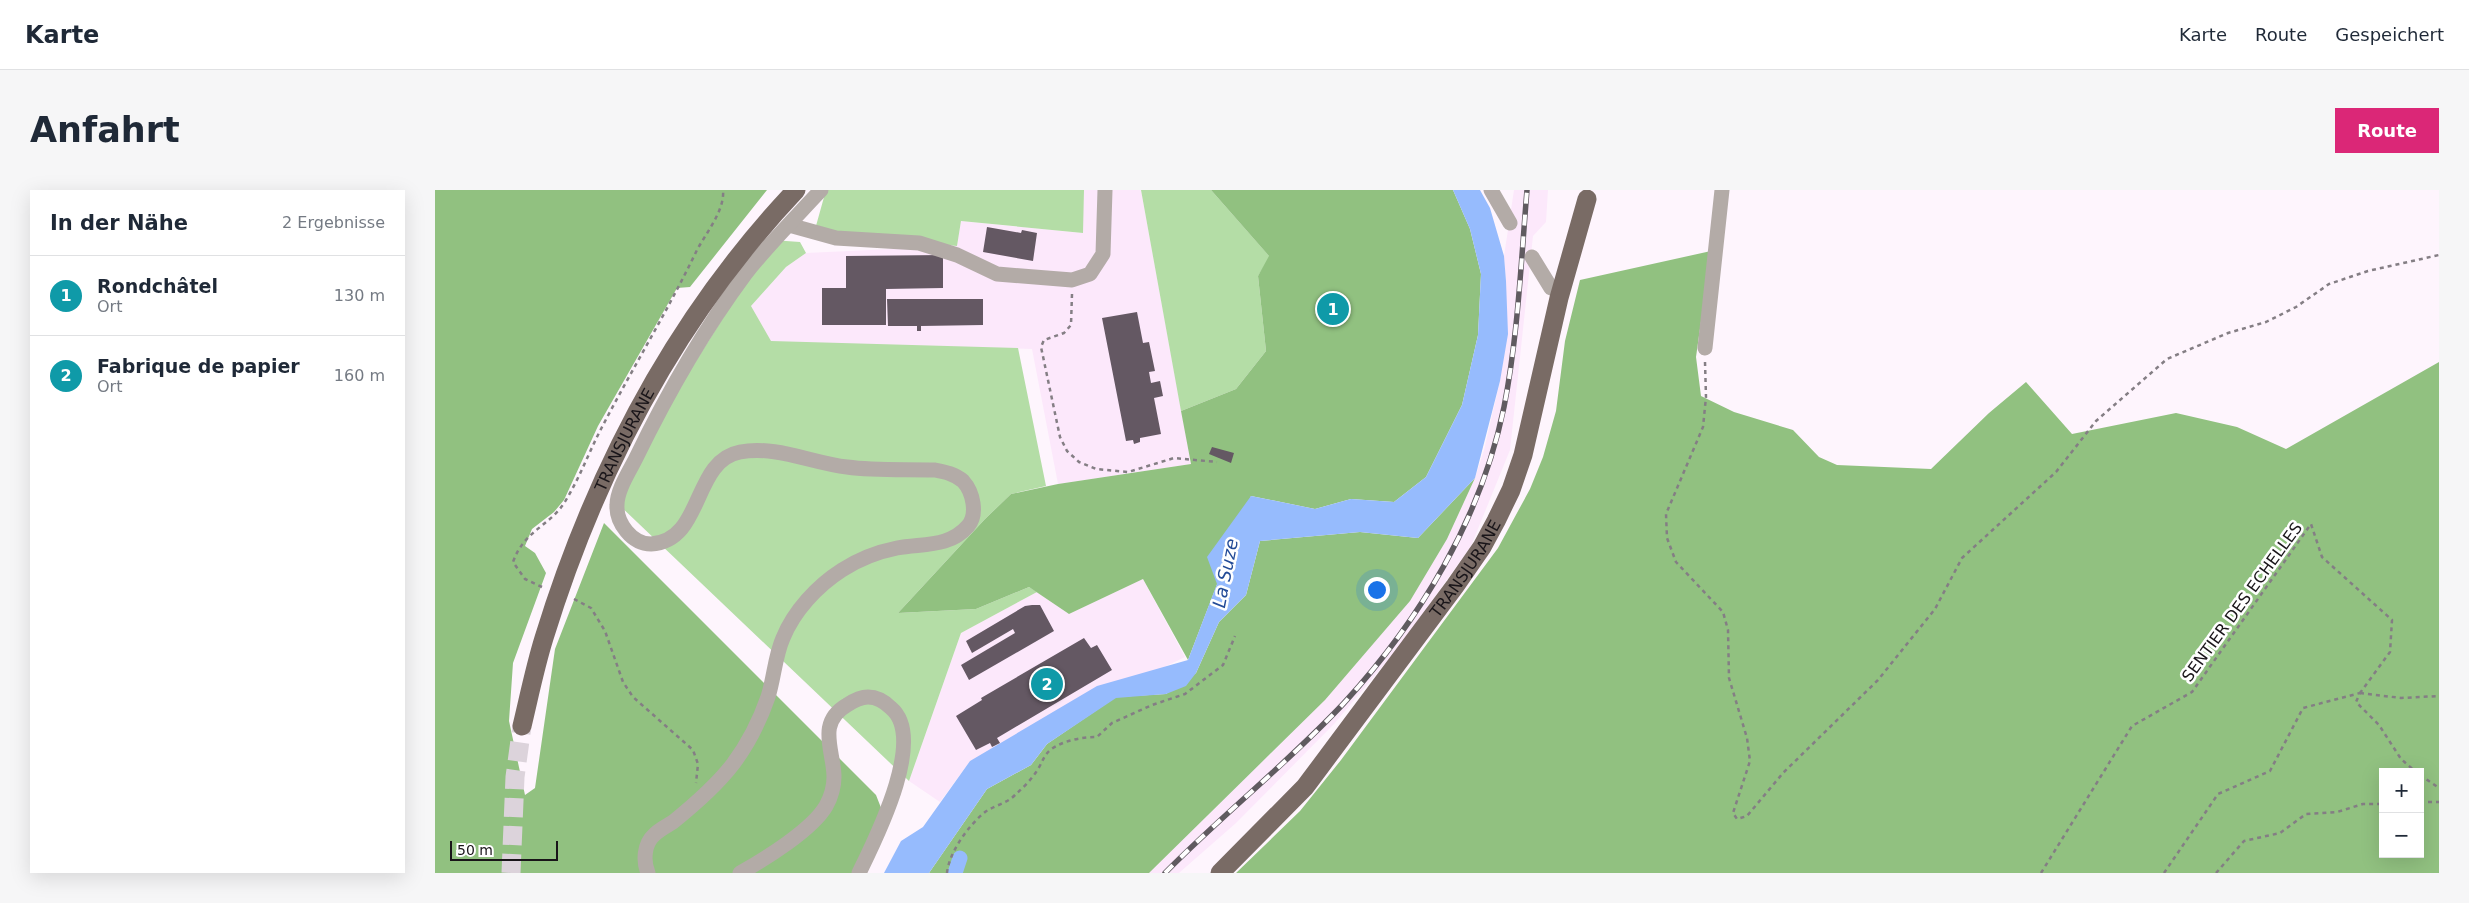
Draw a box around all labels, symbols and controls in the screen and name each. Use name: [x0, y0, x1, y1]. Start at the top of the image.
text: Karte: [25, 21, 99, 49]
text: Karte: [2179, 24, 2227, 45]
text: Route: [2255, 24, 2307, 45]
text: Gespeichert: [2335, 24, 2444, 45]
button: Route: [2335, 108, 2439, 153]
text: Anfahrt: [30, 110, 180, 150]
text: In der Nähe: [50, 211, 188, 235]
text: 2 Ergebnisse: [282, 213, 385, 232]
text: Rondchâtel: [97, 275, 218, 297]
text: 1: [60, 286, 72, 305]
text: 130 m: [334, 286, 385, 305]
pin: 1: [1317, 290, 1349, 328]
text: Ort: [97, 297, 122, 316]
text: Fabrique de papier: [97, 355, 300, 377]
text: 2: [60, 366, 72, 385]
text: 160 m: [334, 366, 385, 385]
text: Ort: [97, 377, 122, 396]
street label: TRANSJURANE: [590, 385, 658, 495]
street label: TRANSJURANE: [1425, 517, 1504, 622]
street label: SENTIER DES ECHELLES: [2178, 519, 2306, 685]
water label: La Suze: [1208, 537, 1242, 609]
your location: [1364, 577, 1390, 603]
pin: 2: [1031, 665, 1063, 703]
map controls: [2379, 768, 2424, 858]
button: +: [2379, 768, 2424, 813]
button: −: [2379, 813, 2424, 858]
scale bar: [450, 838, 557, 861]
text: 50 m: [457, 842, 493, 858]

